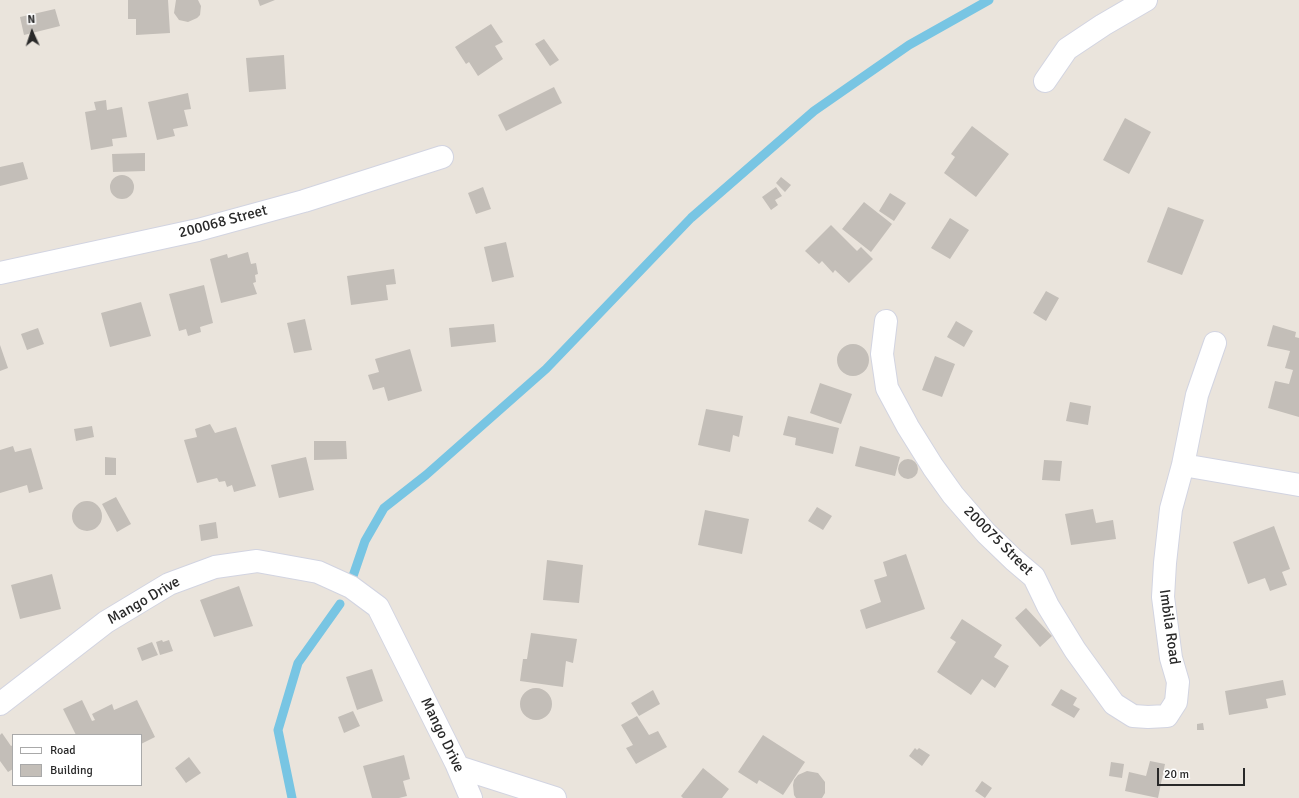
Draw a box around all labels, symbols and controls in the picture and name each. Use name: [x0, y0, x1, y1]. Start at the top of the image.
north arrow: [12, 12, 52, 52]
text: N: [27, 13, 36, 26]
street label: 200068 Street: [177, 202, 269, 242]
street label: 200075 Street: [959, 502, 1037, 580]
street label: Mango Drive: [105, 573, 183, 629]
street label: Imbila Road: [1155, 588, 1183, 666]
street label: Mango Drive: [416, 695, 468, 775]
legend: [12, 734, 142, 786]
text: Road: [50, 743, 76, 758]
scale bar: [1159, 760, 1247, 786]
text: Building: [50, 763, 93, 778]
text: 20 m: [1164, 767, 1189, 782]

